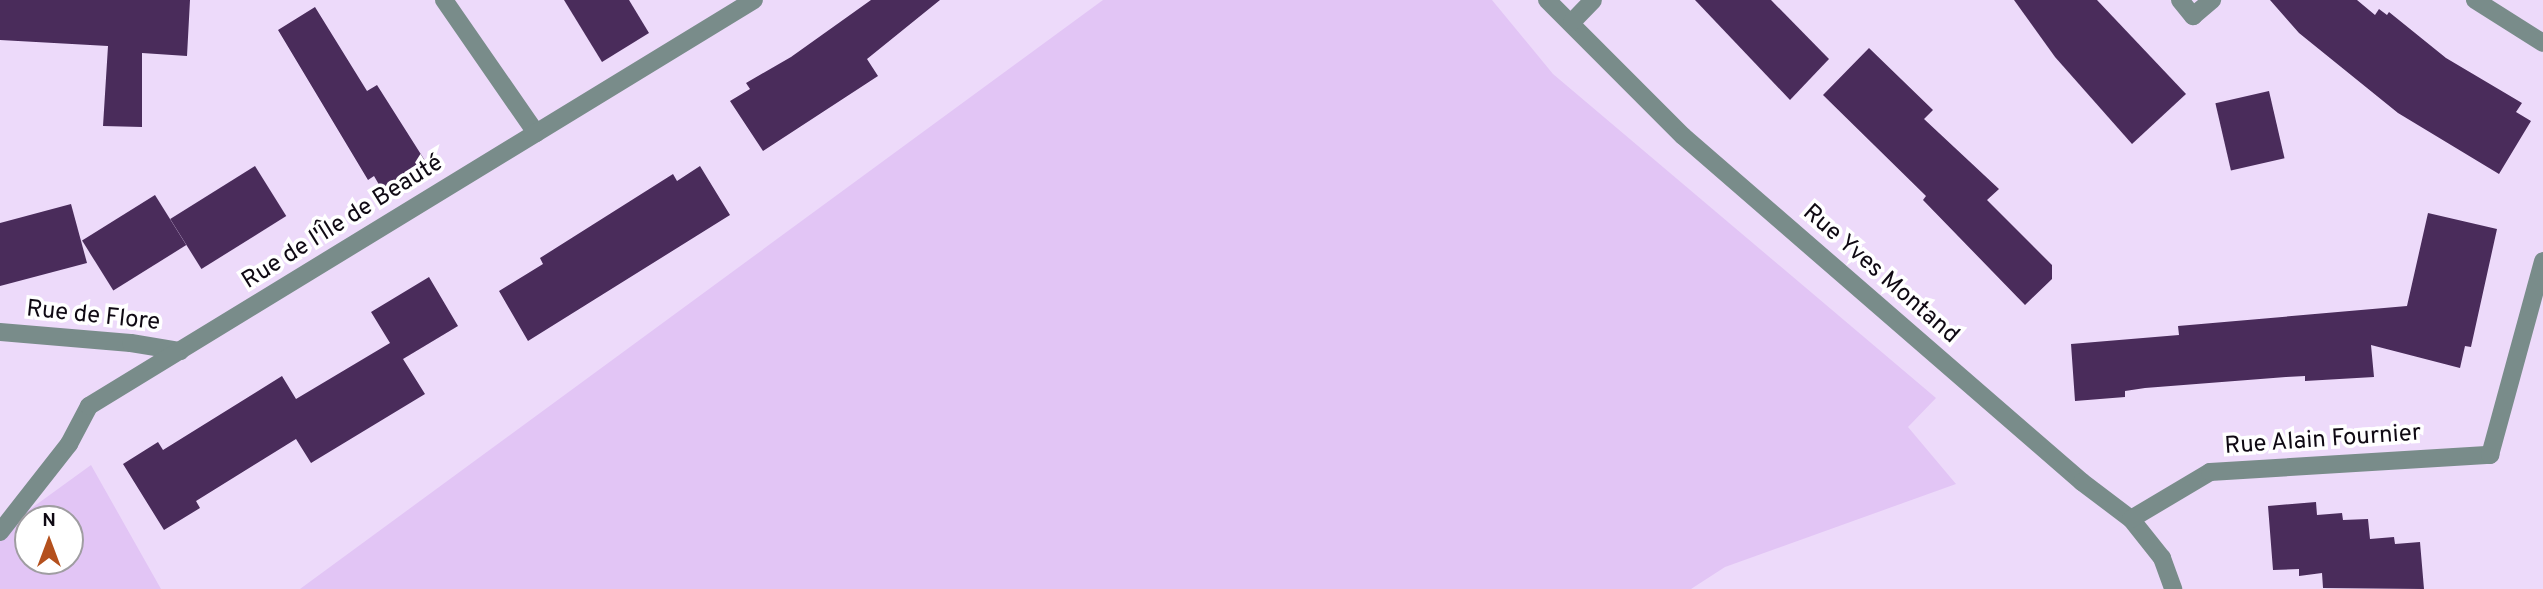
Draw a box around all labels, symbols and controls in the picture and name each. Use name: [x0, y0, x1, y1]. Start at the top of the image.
street label: Rue de l'Île de Beauté: [237, 149, 449, 297]
street label: Rue Yves Montand: [1796, 199, 1964, 351]
street label: Rue de Flore: [25, 296, 161, 338]
street label: Rue Alain Fournier: [2223, 420, 2423, 462]
north arrow: [14, 505, 84, 575]
text: N: [42, 509, 56, 533]

